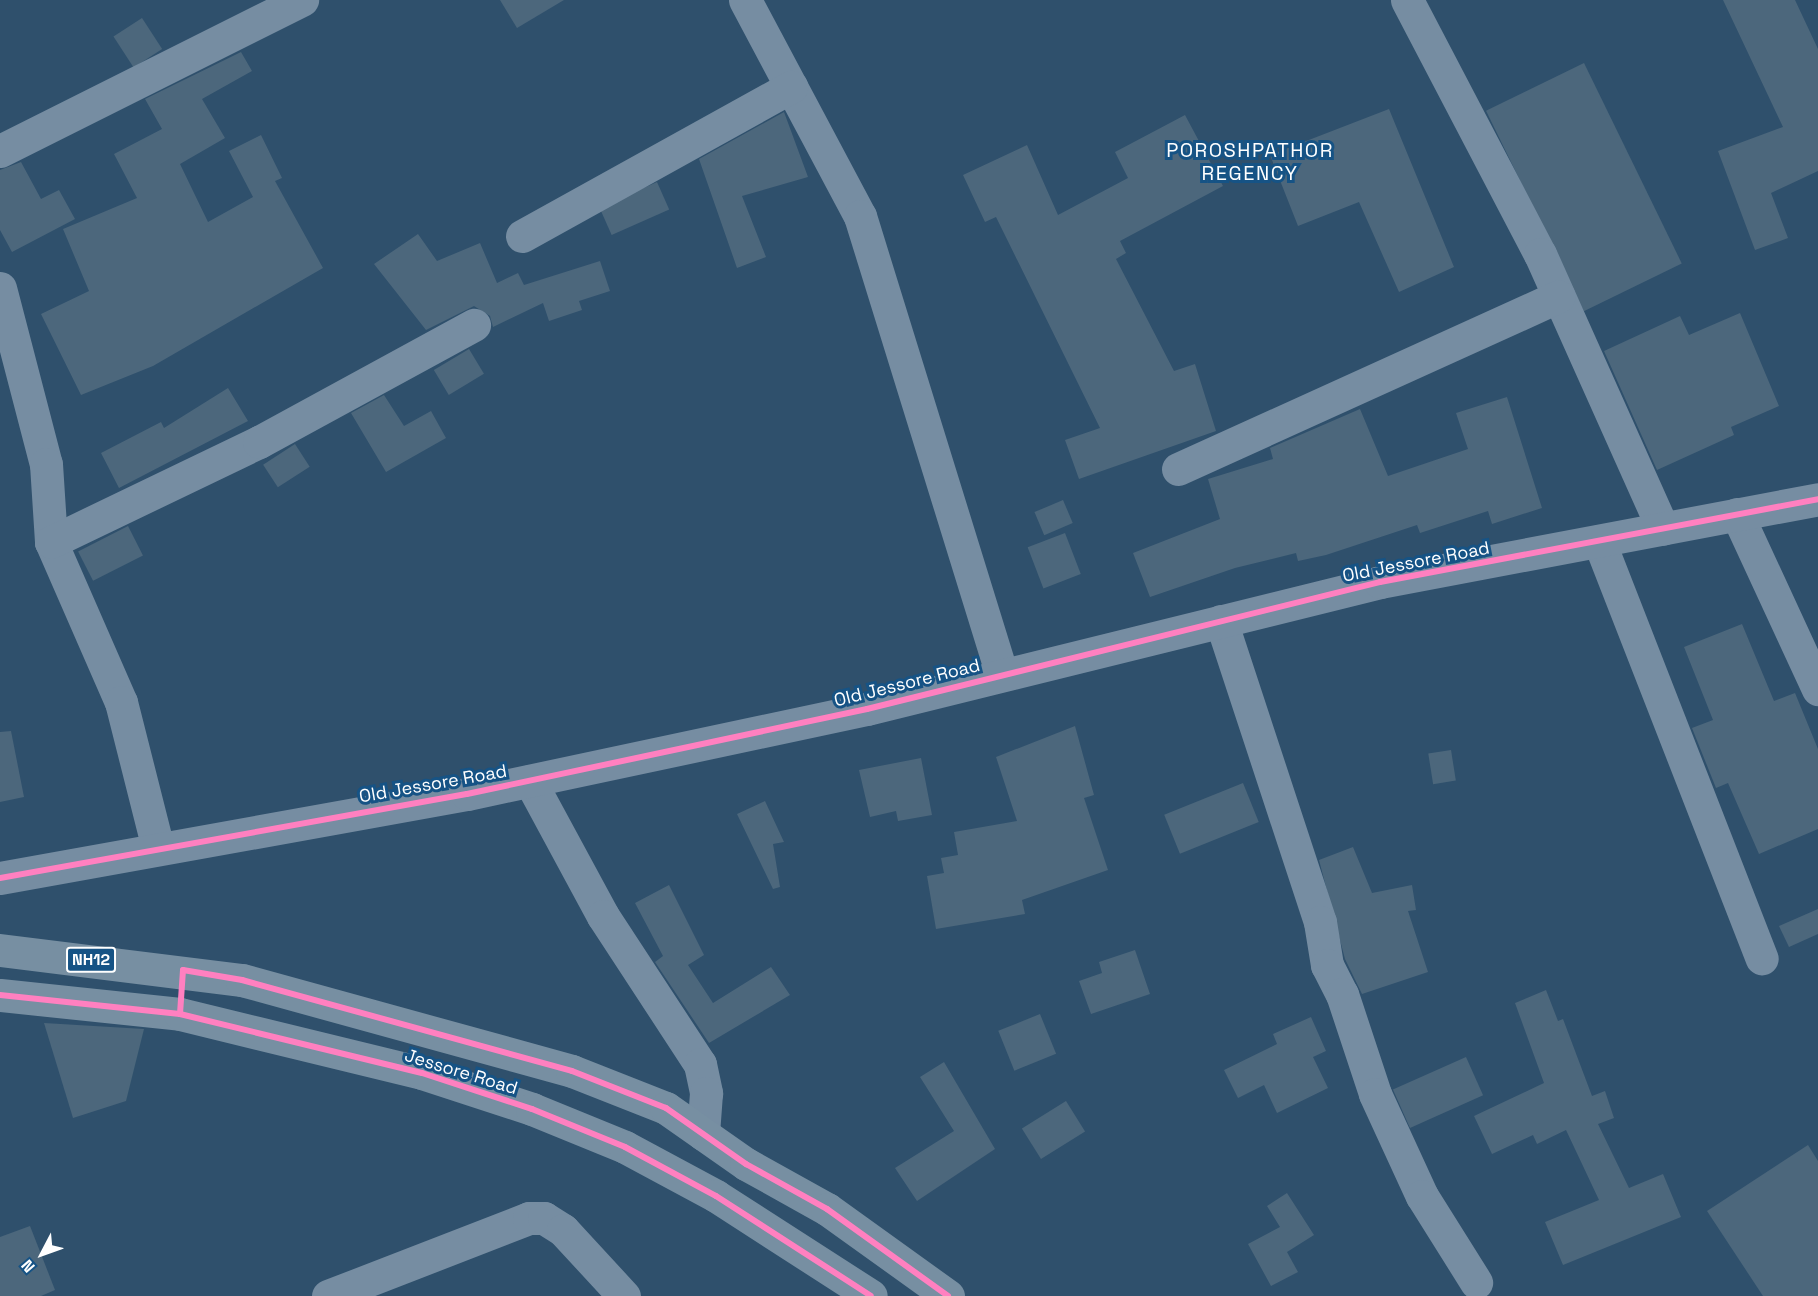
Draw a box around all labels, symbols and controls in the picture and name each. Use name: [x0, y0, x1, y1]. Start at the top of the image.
district label: POROSHPATHOR REGENCY: [1166, 139, 1334, 186]
street label: Old Jessore Road: [1341, 537, 1491, 587]
street label: Old Jessore Road: [832, 654, 982, 712]
street label: Old Jessore Road: [357, 760, 509, 808]
road number: NH12: [66, 947, 116, 973]
street label: Jessore Road: [402, 1045, 520, 1099]
north arrow: [12, 1224, 72, 1284]
text: N: [17, 1255, 39, 1277]

